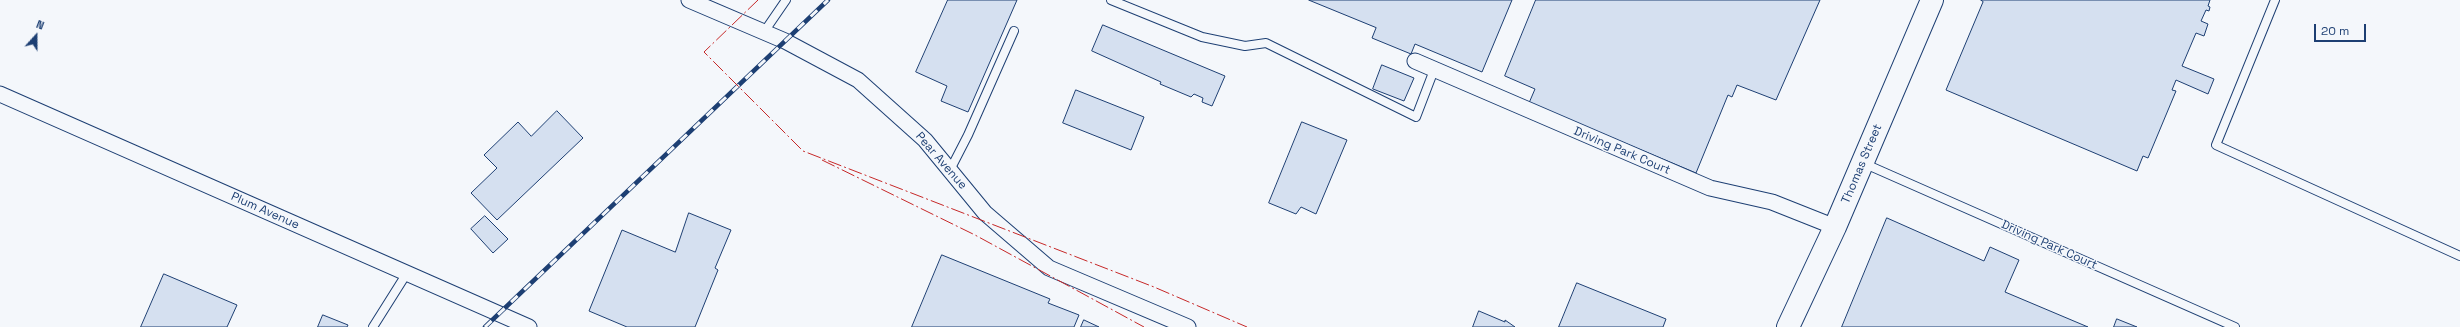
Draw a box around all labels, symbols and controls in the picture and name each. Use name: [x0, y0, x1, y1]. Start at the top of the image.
north arrow: [16, 16, 56, 56]
scale bar: [2316, 16, 2368, 42]
text: N: [34, 17, 46, 33]
text: 20 m: [2321, 23, 2349, 39]
street label: Thomas Street: [1839, 122, 1885, 206]
street label: Driving Park Court: [1572, 124, 1672, 178]
street label: Pear Avenue: [912, 129, 970, 193]
street label: Plum Avenue: [229, 190, 301, 232]
street label: Driving Park Court: [1999, 217, 2099, 273]

